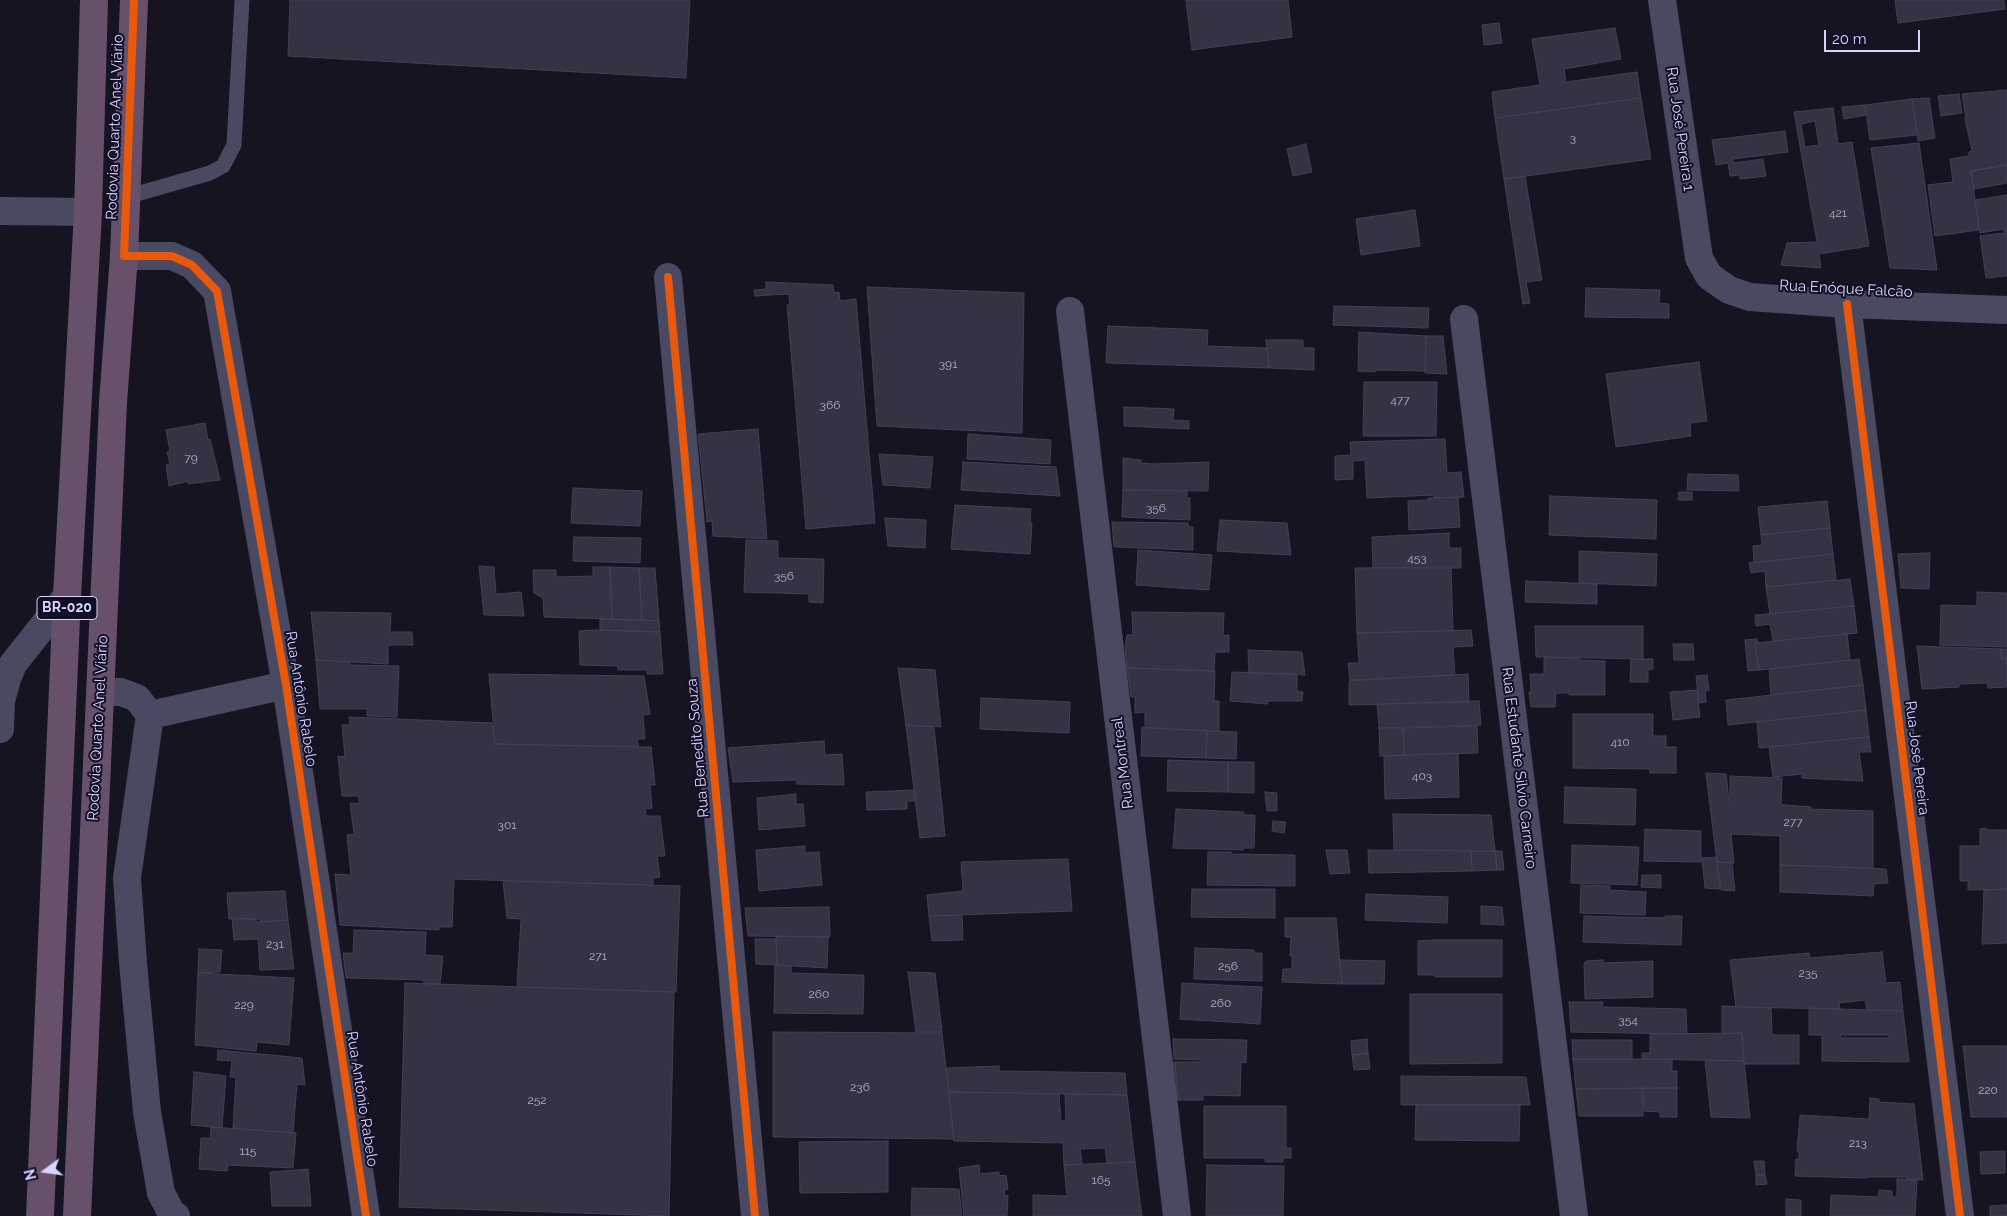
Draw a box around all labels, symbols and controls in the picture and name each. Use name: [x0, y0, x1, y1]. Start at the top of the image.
scale bar: [1827, 20, 1923, 52]
text: 20 m: [1832, 30, 1867, 48]
street label: Rodovia Quarto Anel Viário: [103, 34, 127, 220]
street label: Rua José Pereira 1: [1662, 66, 1698, 192]
house number: 3: [1570, 131, 1576, 145]
house number: 421: [1829, 206, 1847, 220]
street label: Rua Enóque Falcão: [1779, 277, 1913, 301]
house number: 391: [939, 357, 957, 371]
house number: 477: [1390, 393, 1410, 407]
house number: 366: [820, 398, 840, 412]
house number: 79: [184, 451, 198, 465]
house number: 356: [1146, 501, 1166, 515]
house number: 453: [1407, 551, 1427, 565]
house number: 356: [774, 569, 794, 583]
road number: BR-020: [37, 596, 97, 620]
street label: Rua Antônio Rabelo: [281, 630, 321, 768]
street label: Rodovia Quarto Anel Viário: [84, 635, 112, 821]
street label: Rua Estudante Silvio Carneiro: [1498, 666, 1540, 870]
street label: Rua Benedito Souza: [683, 678, 713, 818]
street label: Rua José Pereira: [1901, 700, 1933, 816]
street label: Rua Montreal: [1108, 716, 1138, 810]
house number: 410: [1610, 735, 1630, 749]
house number: 403: [1412, 769, 1432, 783]
house number: 277: [1783, 815, 1803, 829]
house number: 301: [498, 818, 516, 832]
house number: 231: [266, 937, 284, 951]
house number: 271: [589, 949, 607, 963]
house number: 256: [1218, 959, 1238, 973]
house number: 235: [1798, 966, 1818, 980]
house number: 260: [809, 987, 829, 1001]
house number: 260: [1211, 996, 1231, 1010]
house number: 229: [234, 998, 254, 1012]
house number: 354: [1618, 1013, 1638, 1027]
street label: Rua Antônio Rabelo: [342, 1030, 382, 1168]
house number: 236: [850, 1080, 870, 1094]
house number: 220: [1978, 1083, 1998, 1097]
house number: 252: [527, 1093, 547, 1107]
house number: 213: [1849, 1136, 1867, 1150]
house number: 115: [240, 1144, 256, 1158]
north arrow: [20, 1146, 70, 1196]
text: N: [21, 1168, 40, 1182]
house number: 165: [1092, 1173, 1110, 1187]

